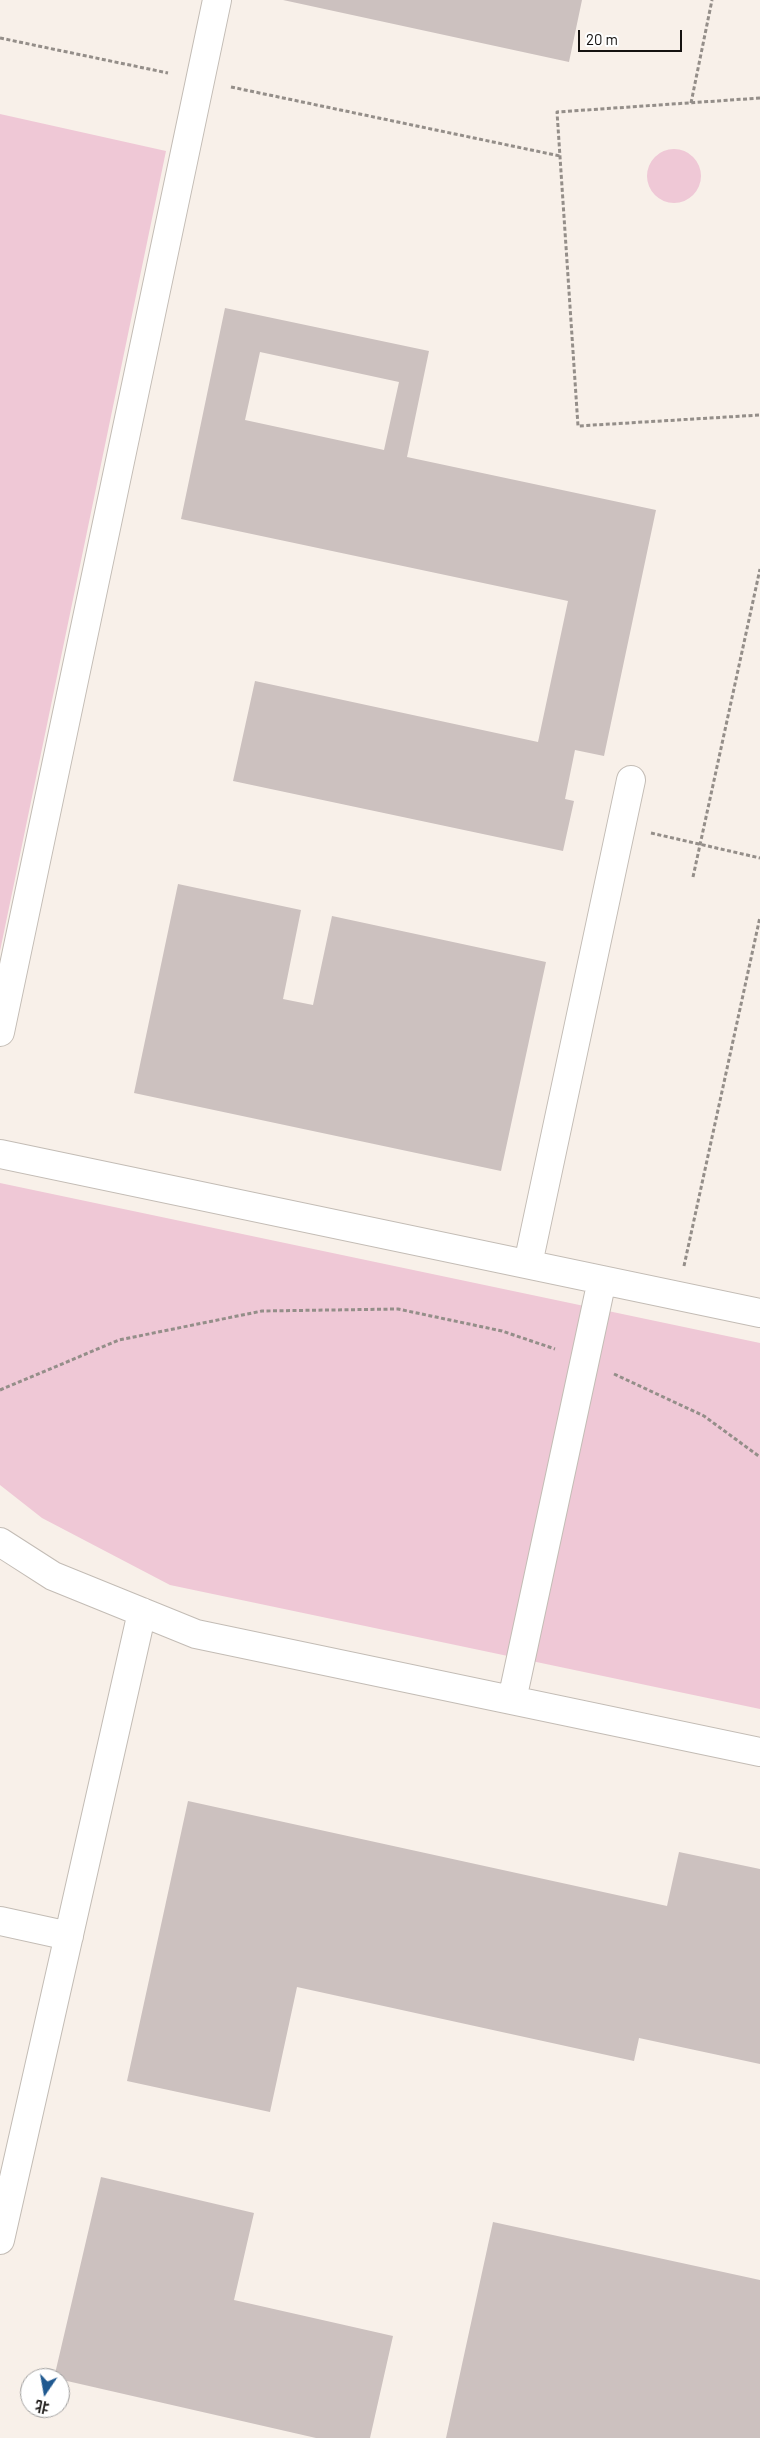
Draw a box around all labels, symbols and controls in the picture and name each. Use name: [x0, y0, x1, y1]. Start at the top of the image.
scale bar: [580, 20, 684, 52]
text: 20 m: [586, 30, 618, 48]
north arrow: [20, 2368, 70, 2418]
text: 北: [33, 2397, 51, 2417]

